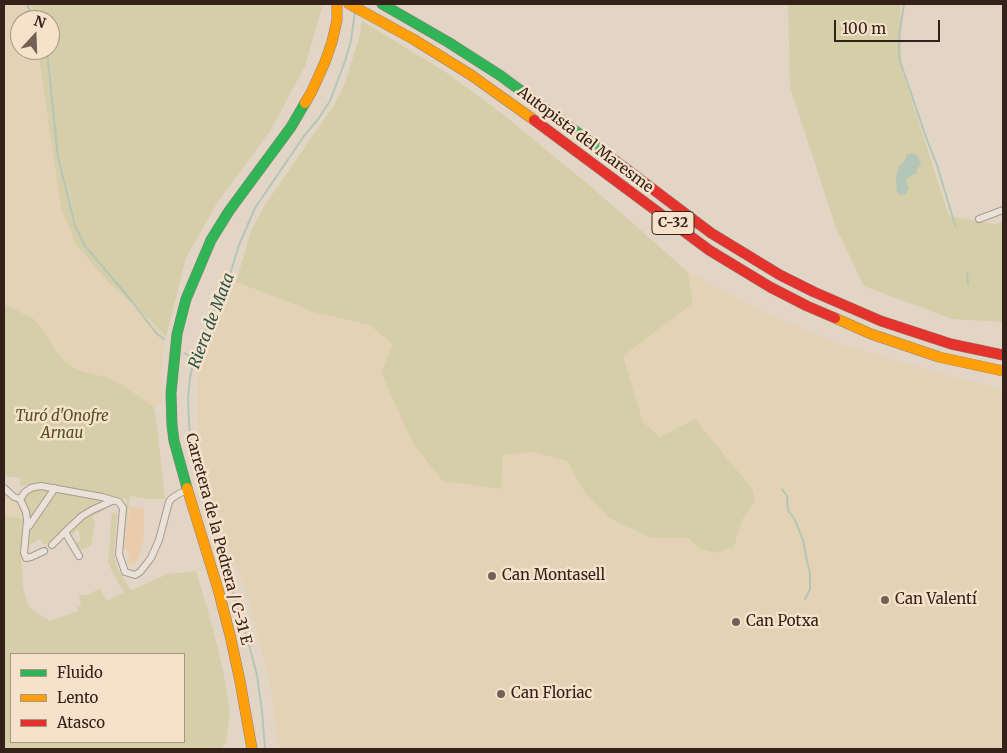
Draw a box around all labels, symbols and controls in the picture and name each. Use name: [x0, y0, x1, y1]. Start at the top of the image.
north arrow: [10, 10, 60, 60]
scale bar: [837, 10, 943, 42]
text: N: [32, 11, 48, 32]
text: 100 m: [842, 19, 886, 38]
street label: Autopista del Maresme: [514, 83, 656, 197]
road number: C-32: [652, 212, 694, 234]
water label: Riera de Mata: [185, 270, 239, 372]
park label: Turó d'Onofre Arnau: [15, 408, 109, 443]
street label: Carretera de la Pedrera / C-31 E: [181, 431, 255, 647]
place label: Can Montasell: [502, 567, 605, 585]
marker: Can Montasell: [486, 570, 498, 582]
place label: Can Valentí: [895, 591, 977, 609]
marker: Can Valentí: [879, 594, 891, 606]
place label: Can Potxa: [746, 613, 819, 631]
marker: Can Potxa: [730, 616, 742, 628]
legend: [10, 653, 185, 743]
text: Fluido: [57, 663, 103, 682]
place label: Can Floriac: [511, 685, 592, 703]
text: Lento: [57, 688, 98, 707]
marker: Can Floriac: [495, 688, 507, 700]
text: Atasco: [57, 713, 105, 732]

